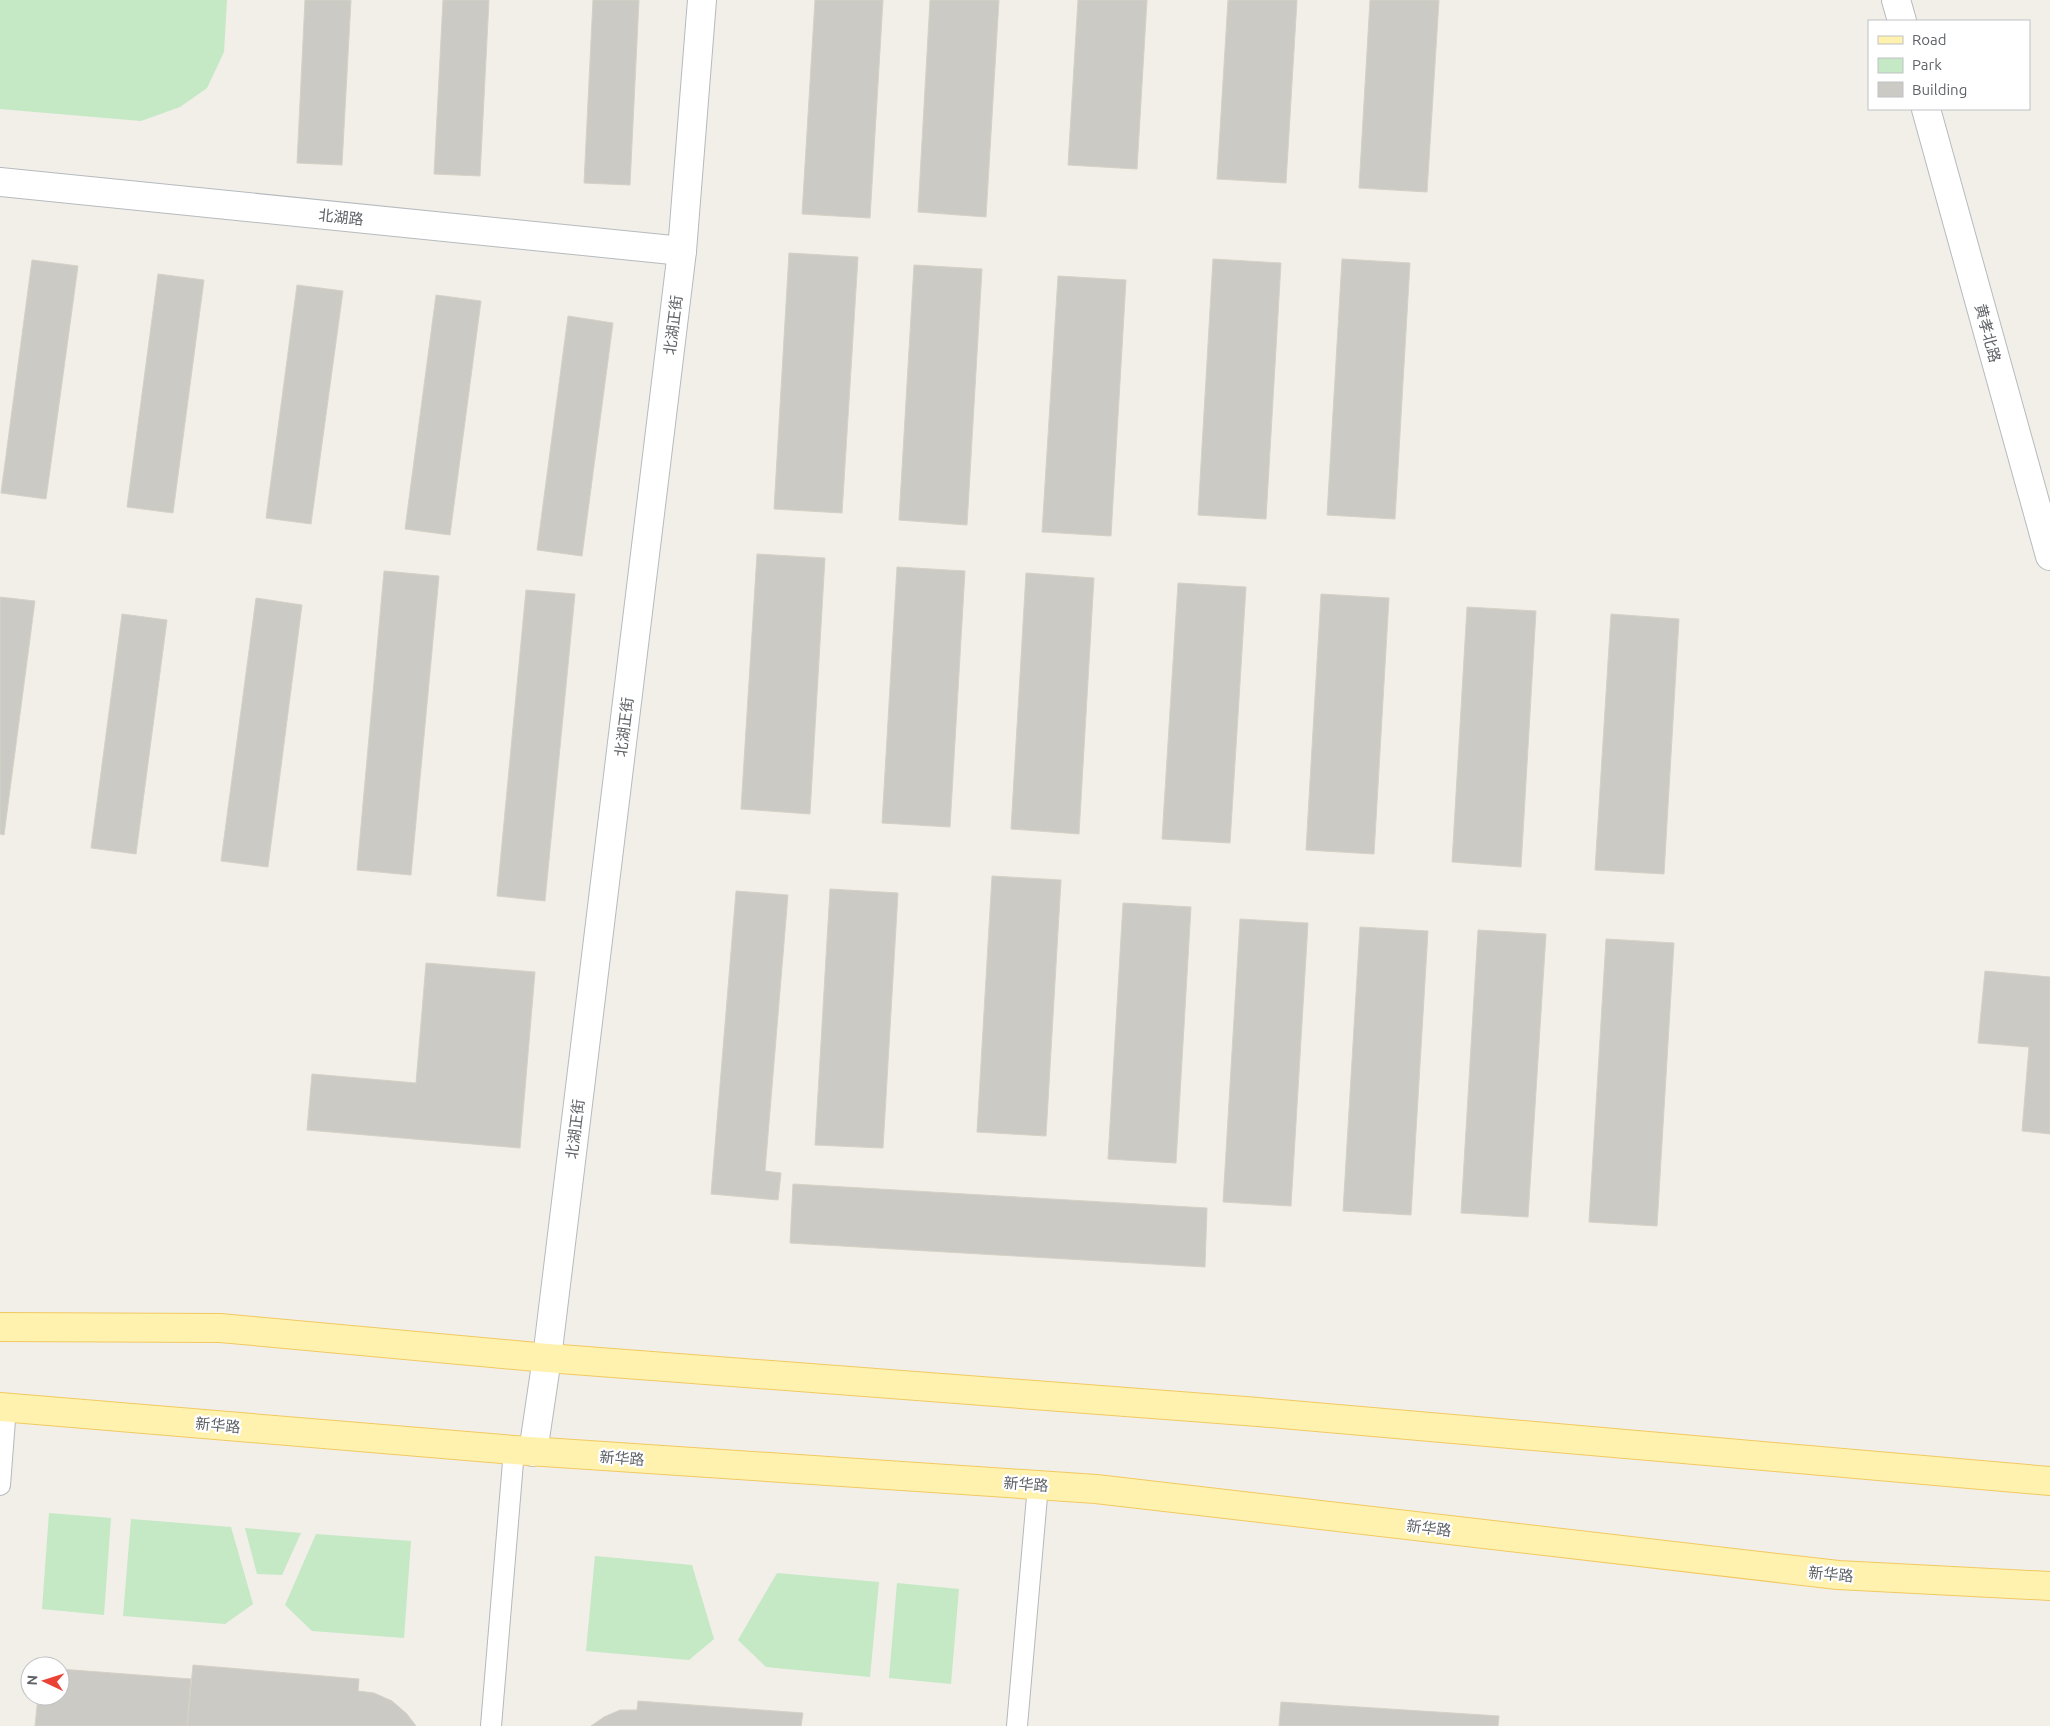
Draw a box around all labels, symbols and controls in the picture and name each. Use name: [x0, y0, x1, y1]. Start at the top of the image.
legend: [1868, 20, 2030, 110]
text: Road: [1912, 31, 1947, 48]
text: Park: [1912, 56, 1942, 73]
text: Building: [1912, 81, 1967, 98]
street label: 北湖路: [318, 206, 364, 228]
street label: 北湖正街: [661, 294, 685, 356]
street label: 黄孝北路: [1972, 302, 2004, 364]
street label: 北湖正街: [612, 696, 636, 758]
street label: 北湖正街: [563, 1098, 587, 1160]
street label: 新华路: [195, 1415, 241, 1435]
street label: 新华路: [599, 1448, 645, 1468]
street label: 新华路: [1003, 1474, 1049, 1494]
street label: 新华路: [1406, 1517, 1452, 1539]
street label: 新华路: [1808, 1564, 1854, 1584]
north arrow: [20, 1656, 70, 1706]
text: N: [24, 1674, 40, 1686]

